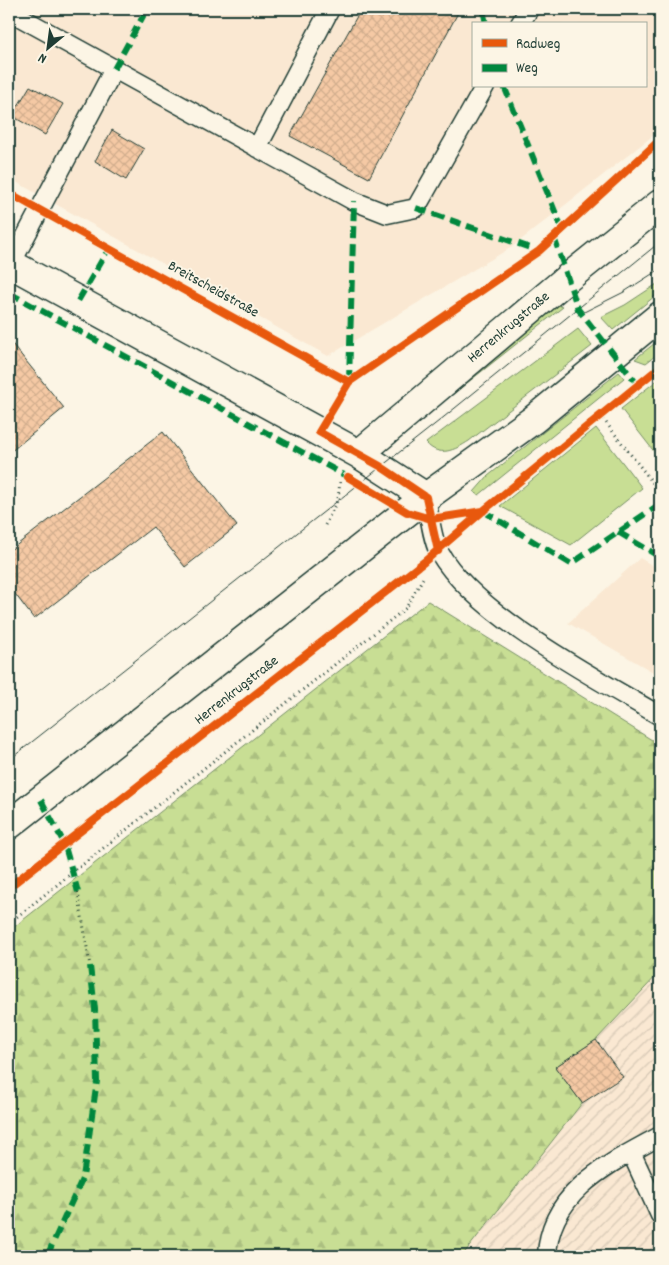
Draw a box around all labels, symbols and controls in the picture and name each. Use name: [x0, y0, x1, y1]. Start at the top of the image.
north arrow: [22, 22, 72, 72]
legend: [472, 22, 646, 88]
text: Radweg: [516, 34, 560, 56]
text: N: [35, 47, 51, 68]
text: Weg: [516, 58, 538, 80]
street label: Breitscheidstraße: [163, 256, 263, 324]
street label: Herrenkrugstraße: [463, 287, 555, 369]
street label: Herrenkrugstraße: [190, 651, 284, 731]

